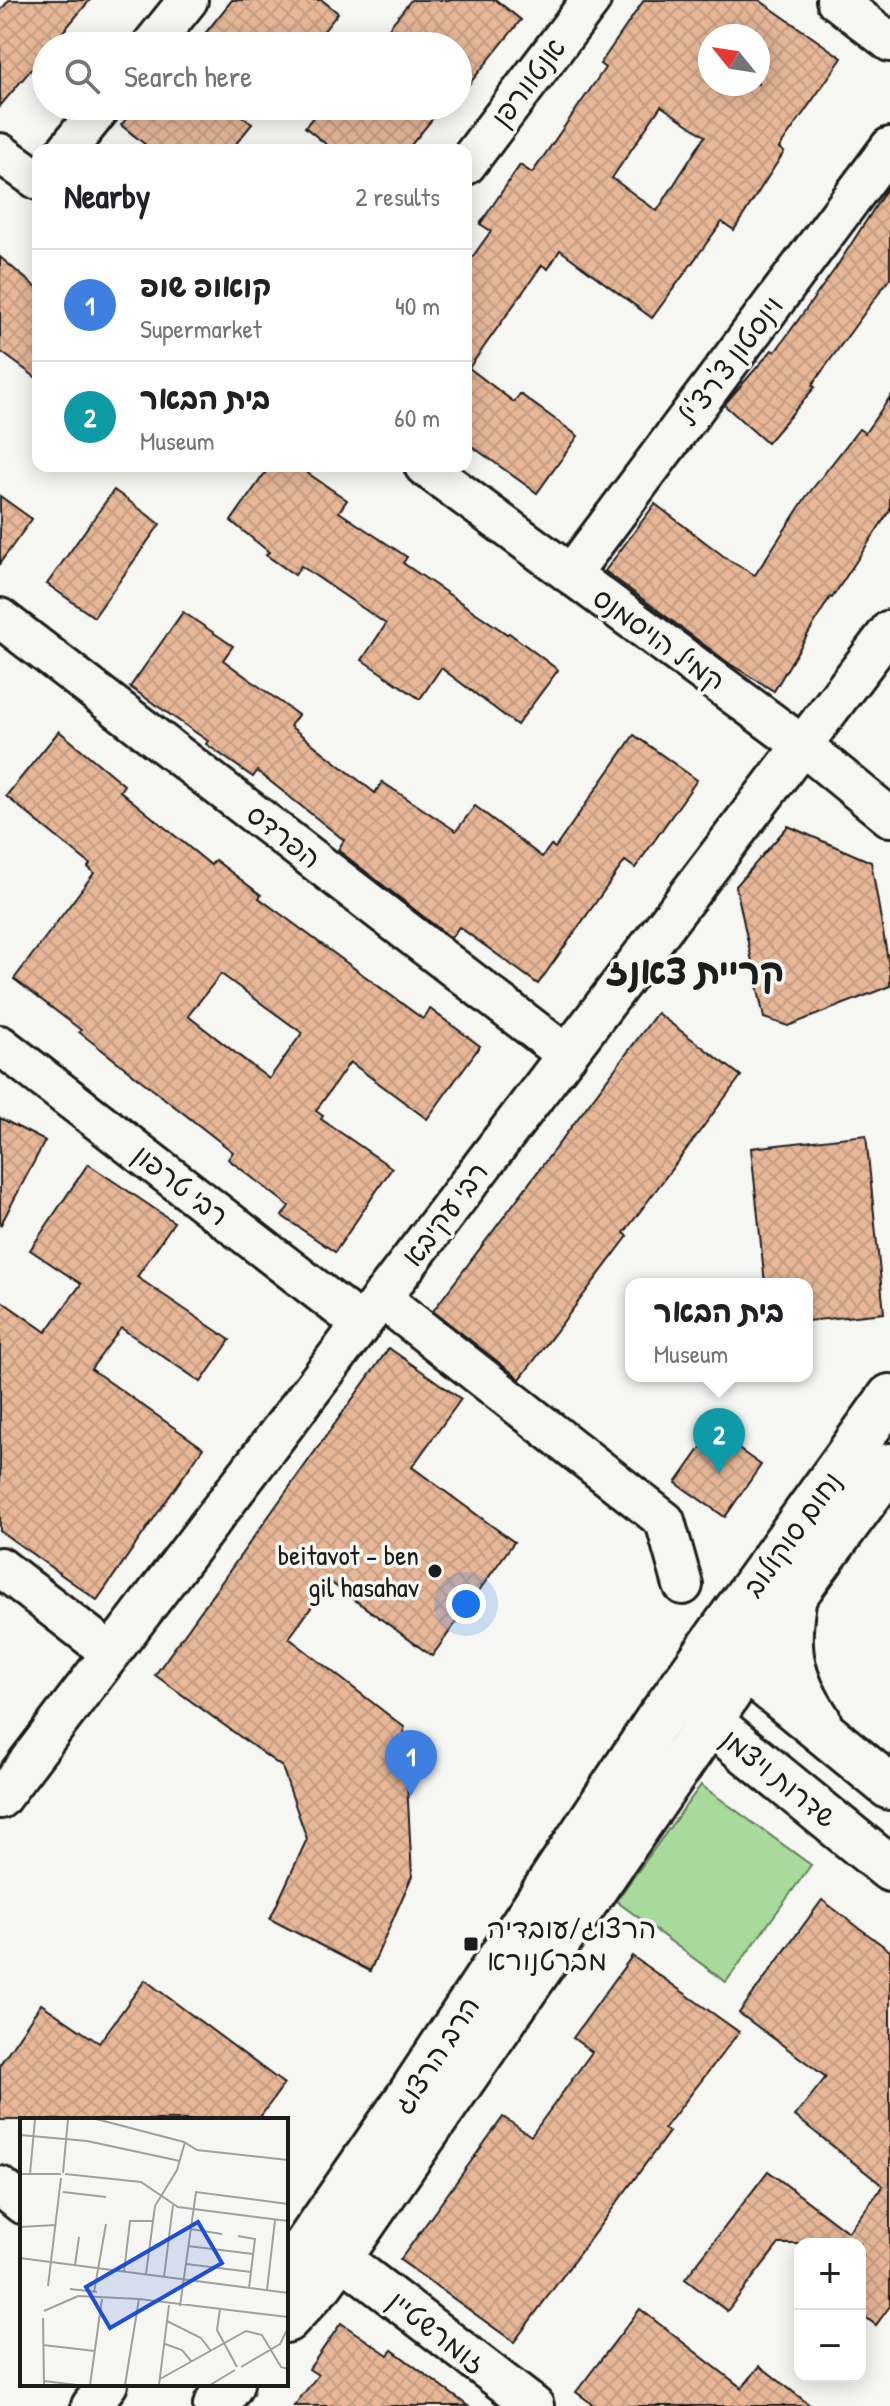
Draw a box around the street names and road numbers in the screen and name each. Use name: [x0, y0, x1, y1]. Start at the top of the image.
street label: אנטוורפן: [482, 30, 574, 134]
street label: וינסטון צ'רצ'יל: [668, 288, 792, 434]
street label: קמיל הויסמנס: [585, 578, 733, 700]
street label: הפרדס: [239, 795, 329, 877]
street label: רבי טרפון: [125, 1136, 237, 1234]
street label: רבי עקיבא: [393, 1154, 497, 1274]
street label: נחום סוקולוב: [734, 1464, 850, 1604]
street label: שדרות ויצמן: [713, 1720, 845, 1836]
street label: הרב הרצוג: [384, 1989, 488, 2121]
street label: זומרשטיין: [380, 2282, 494, 2382]

